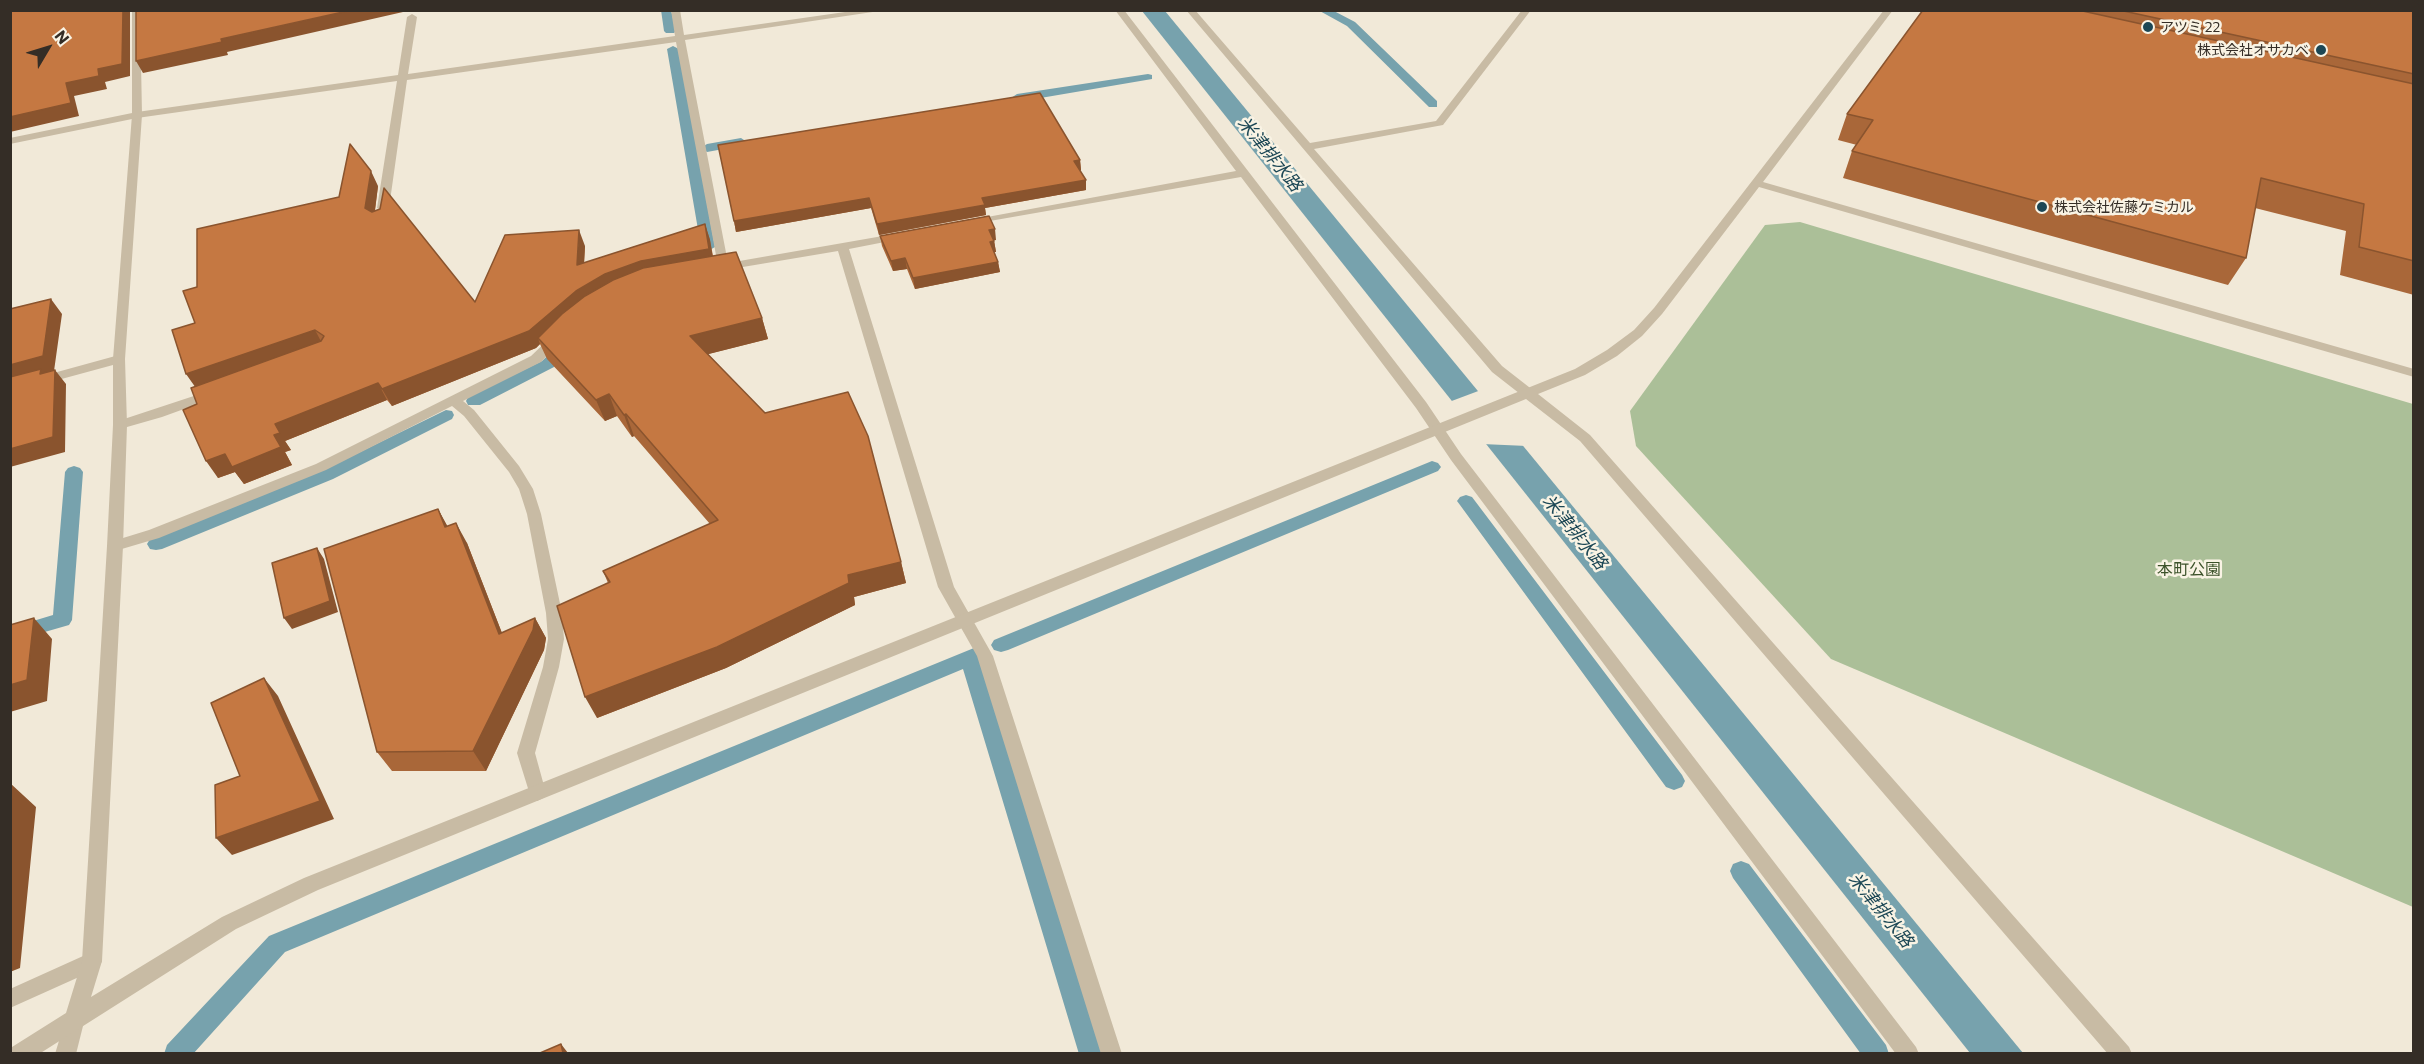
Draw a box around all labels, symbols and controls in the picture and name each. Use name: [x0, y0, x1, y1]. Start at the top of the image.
north arrow: [18, 18, 78, 78]
place label: アツミ 22: [2160, 19, 2220, 35]
marker: アツミ 22: [2141, 20, 2155, 34]
text: N: [51, 26, 74, 47]
place label: 株式会社オサカベ: [2197, 42, 2309, 58]
marker: 株式会社オサカベ: [2314, 43, 2328, 57]
water label: 米津排水路: [1233, 112, 1307, 196]
place label: 株式会社佐藤ケミカル: [2054, 199, 2194, 215]
marker: 株式会社佐藤ケミカル: [2035, 200, 2049, 214]
water label: 米津排水路: [1538, 490, 1612, 574]
park label: 本町公園: [2157, 560, 2221, 580]
water label: 米津排水路: [1844, 868, 1918, 952]

